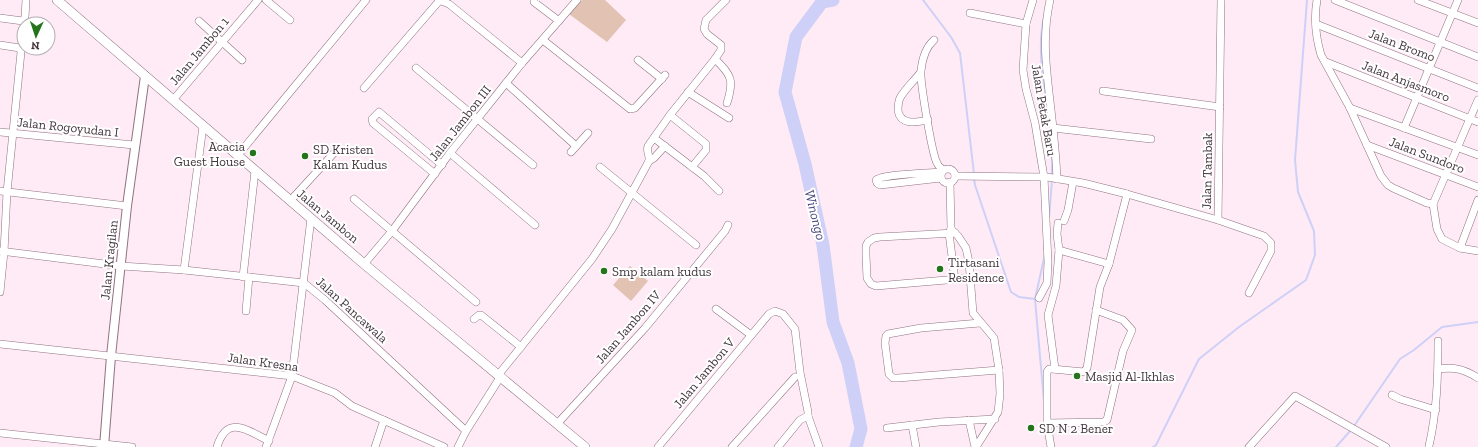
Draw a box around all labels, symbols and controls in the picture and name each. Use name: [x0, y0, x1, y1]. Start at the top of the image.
street label: Jalan Jambon 1: [166, 14, 232, 88]
north arrow: [16, 16, 56, 56]
street label: Jalan Bromo: [1367, 25, 1438, 65]
text: N: [30, 39, 40, 52]
street label: Jalan Anjasmoro: [1360, 57, 1452, 106]
street label: Jalan Petak Baru: [1029, 63, 1060, 158]
street label: Jalan Jambon III: [426, 82, 494, 164]
street label: Jalan Rogoyudan I: [16, 114, 120, 140]
street label: Jalan Tambak: [1199, 132, 1215, 210]
street label: Jalan Sundoro: [1387, 134, 1467, 176]
place label: Acacia Guest House: [174, 139, 246, 169]
place label: SD Kristen Kalam Kudus: [313, 142, 387, 172]
marker: Acacia Guest House: [248, 148, 258, 158]
marker: SD Kristen Kalam Kudus: [300, 151, 310, 161]
street label: Jalan Jambon: [294, 186, 362, 246]
water label: Winongo: [801, 188, 830, 242]
street label: Jalan Kragilan: [97, 219, 121, 301]
place label: Tirtasani Residence: [948, 255, 1004, 285]
place label: Smp kalam kudus: [612, 264, 712, 279]
marker: Tirtasani Residence: [935, 264, 945, 274]
marker: Smp kalam kudus: [599, 266, 609, 276]
street label: Jalan Pancawala: [313, 274, 391, 347]
street label: Jalan Jambon IV: [592, 287, 664, 366]
street label: Jalan Jambon V: [670, 334, 738, 411]
street label: Jalan Kresna: [227, 350, 300, 374]
place label: Masjid Al-Ikhlas: [1085, 369, 1175, 385]
marker: Masjid Al-Ikhlas: [1072, 371, 1082, 381]
place label: SD N 2 Bener: [1039, 421, 1113, 436]
marker: SD N 2 Bener: [1026, 423, 1036, 433]

